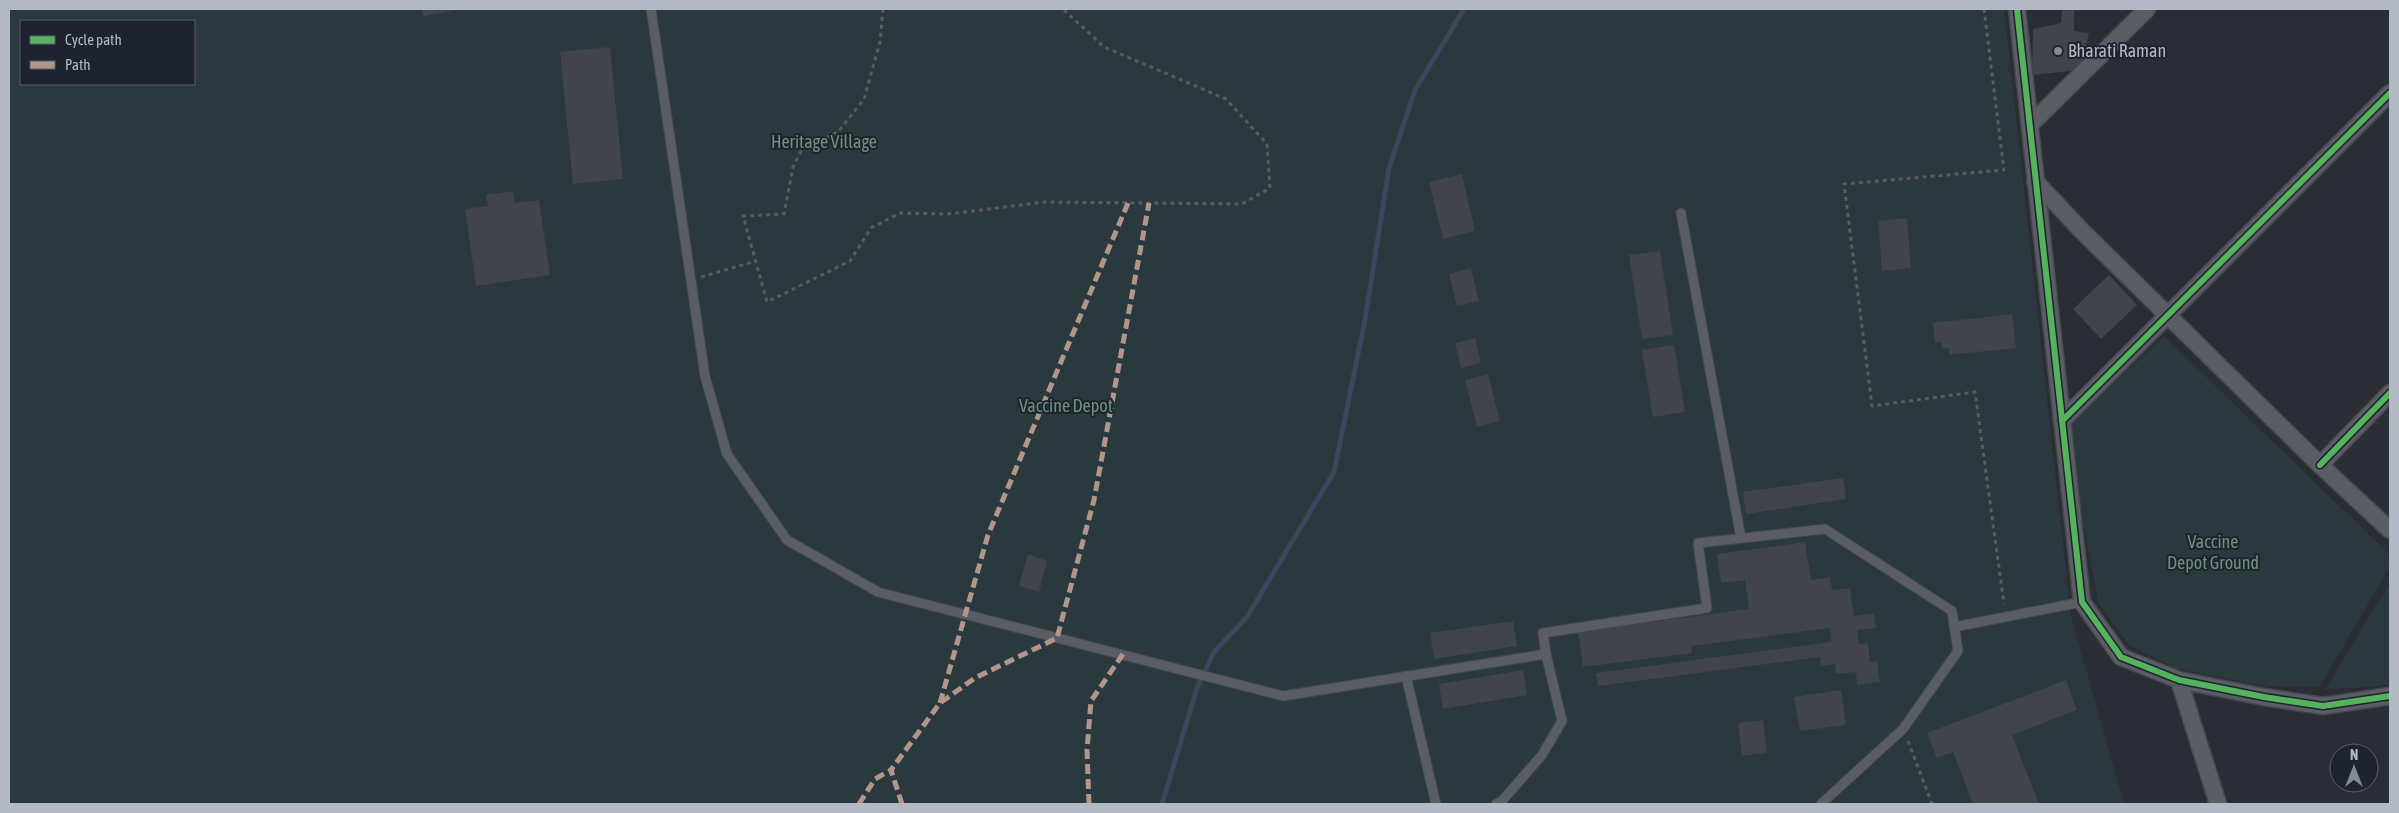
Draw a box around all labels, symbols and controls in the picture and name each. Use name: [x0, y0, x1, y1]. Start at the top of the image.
legend: [20, 20, 195, 85]
text: Cycle path: [65, 31, 122, 48]
place label: Bharati Raman: [2068, 40, 2166, 61]
marker: Bharati Raman: [2052, 45, 2064, 57]
text: Path: [65, 56, 91, 73]
park label: Heritage Village: [771, 131, 877, 152]
park label: Vaccine Depot: [1019, 395, 1113, 416]
park label: Vaccine Depot Ground: [2167, 531, 2259, 573]
north arrow: [2329, 743, 2379, 793]
text: N: [2350, 747, 2358, 763]

